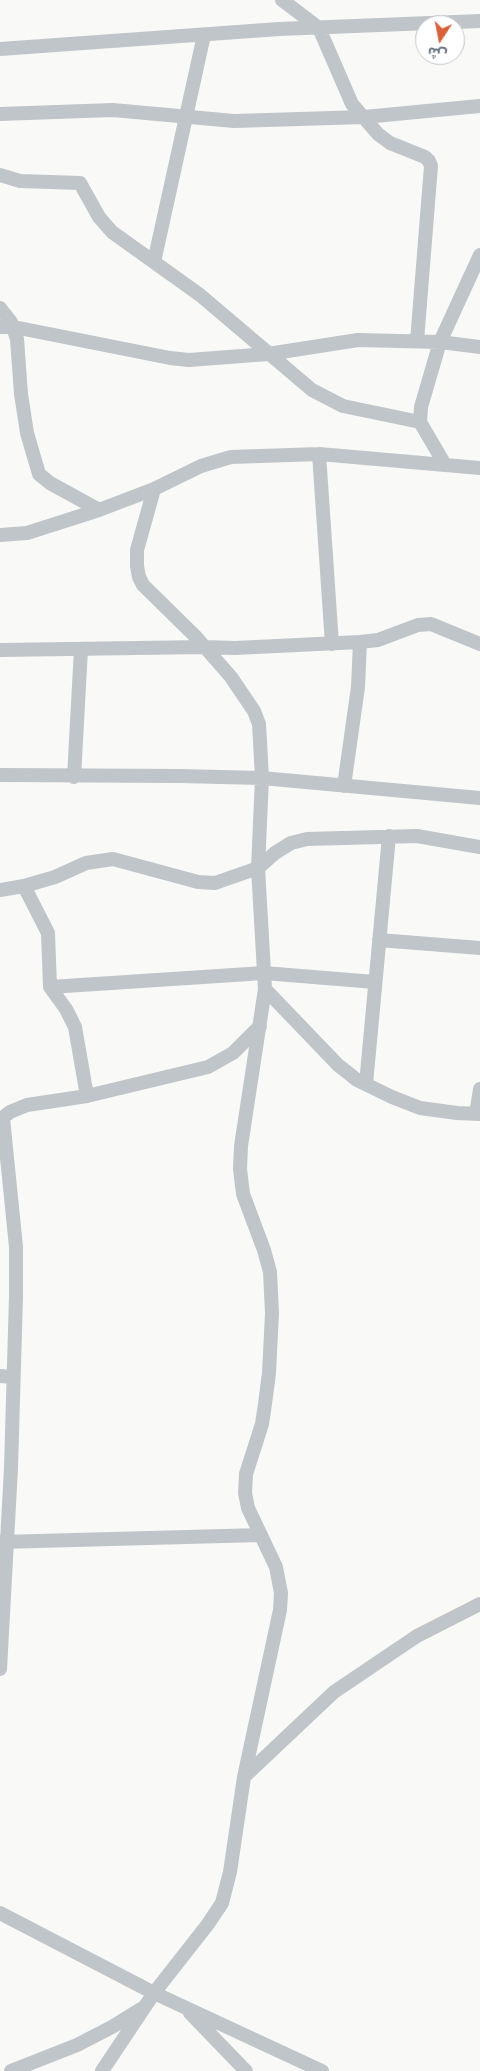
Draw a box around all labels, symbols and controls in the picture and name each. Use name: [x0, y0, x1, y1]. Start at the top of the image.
north arrow: [415, 15, 465, 65]
text: ش: [426, 43, 448, 64]

